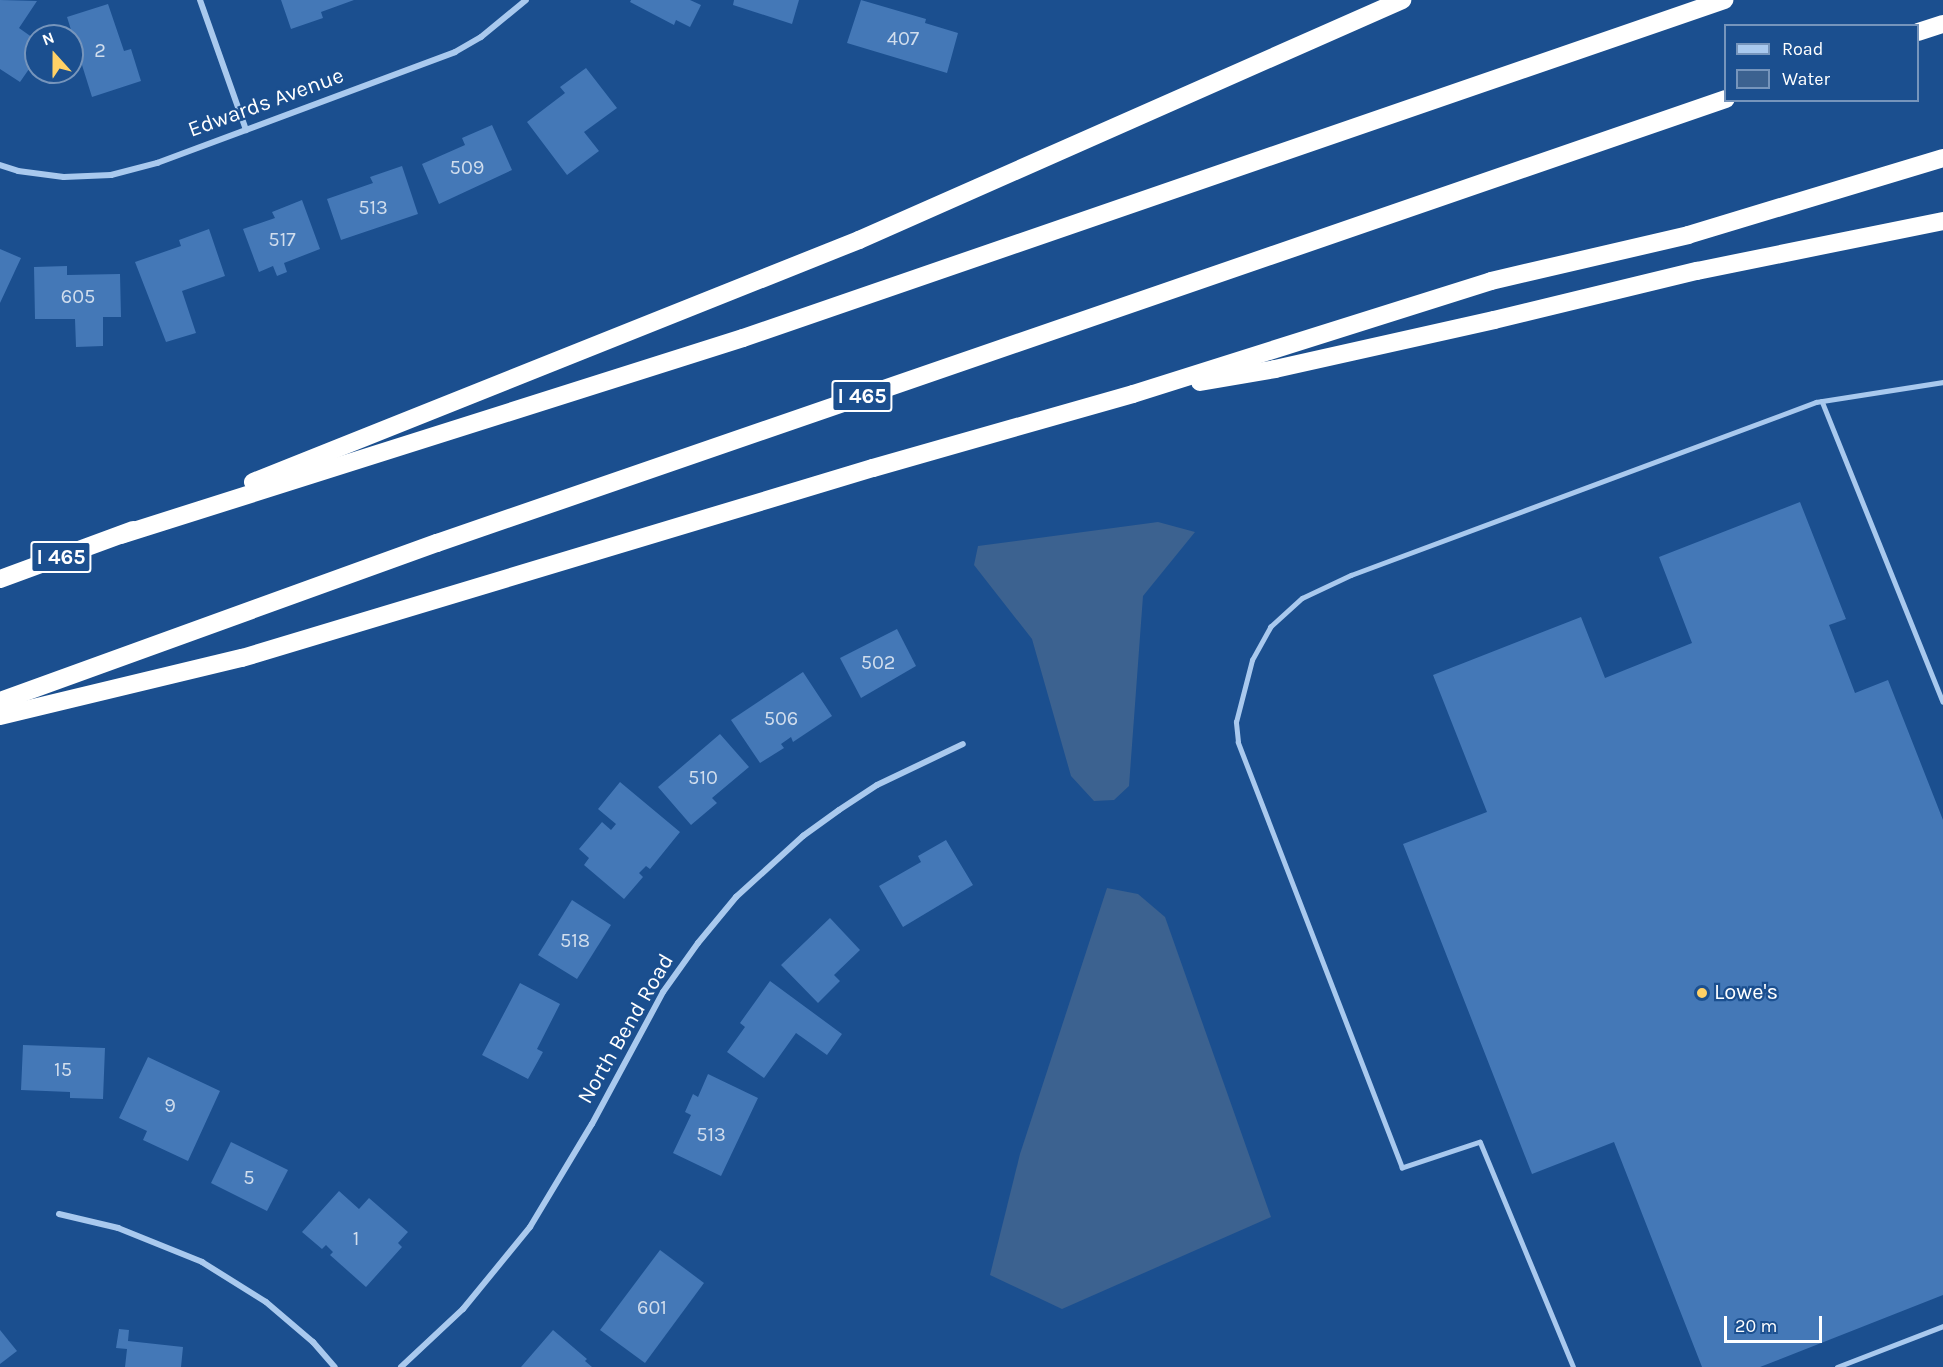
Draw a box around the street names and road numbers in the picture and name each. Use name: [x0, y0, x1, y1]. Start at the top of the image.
street label: Edwards Avenue: [185, 63, 347, 143]
road number: I 465: [830, 378, 894, 414]
road number: I 465: [29, 539, 92, 575]
street label: North Bend Road: [572, 949, 680, 1109]

